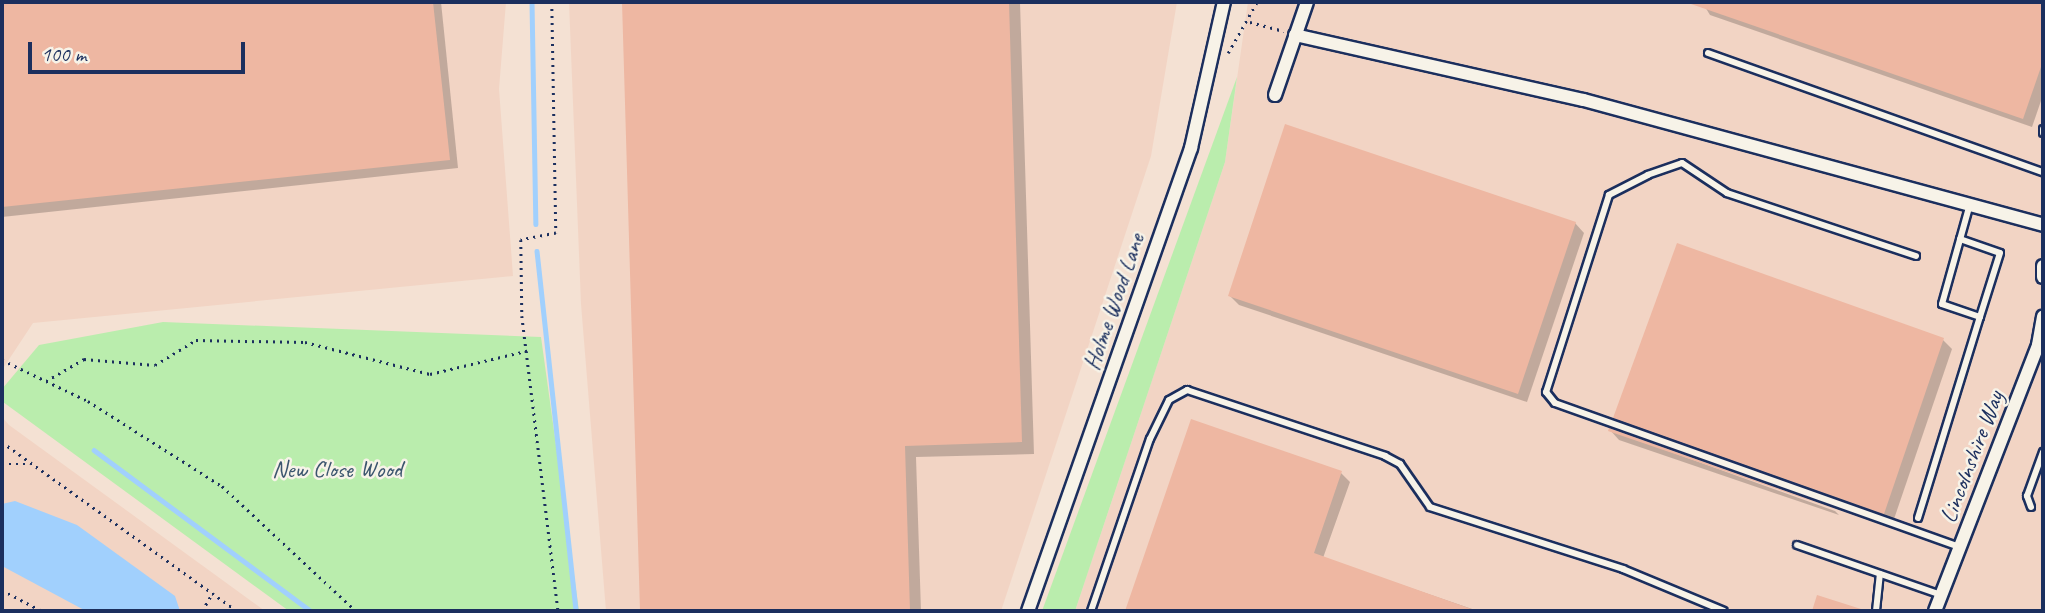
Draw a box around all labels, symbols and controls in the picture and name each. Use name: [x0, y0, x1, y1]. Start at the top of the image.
scale bar: [32, 28, 248, 72]
text: 100 m: [41, 41, 86, 67]
street label: Holme Wood Lane: [1077, 230, 1151, 374]
street label: Lincolnshire Way: [1934, 387, 2010, 527]
park label: New Close Wood: [272, 456, 402, 484]

